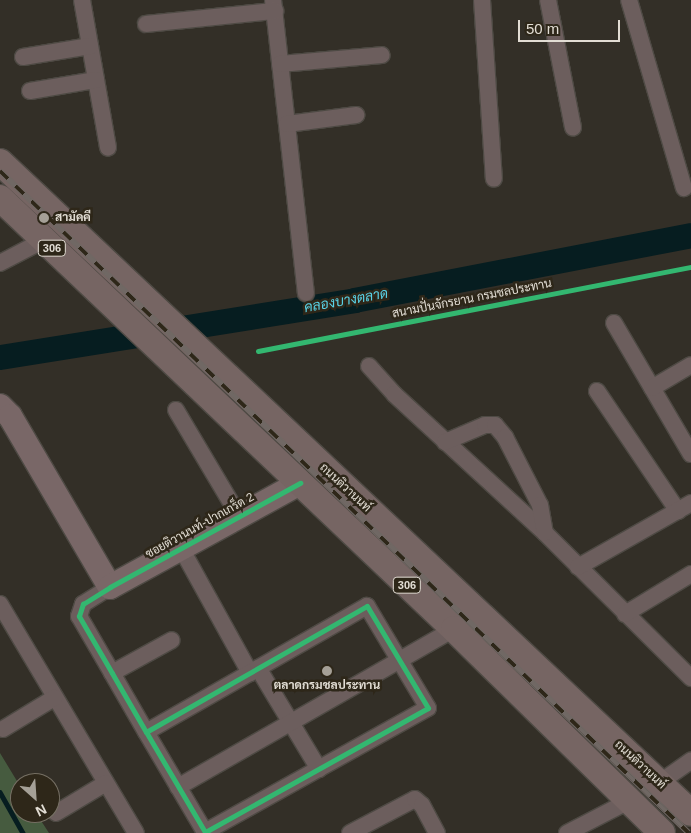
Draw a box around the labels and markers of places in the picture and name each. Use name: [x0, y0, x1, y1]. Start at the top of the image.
marker: สามัคคี: [37, 211, 51, 225]
place label: สามัคคี: [55, 211, 91, 225]
marker: ตลาดกรมชลประทาน: [321, 665, 333, 677]
place label: ตลาดกรมชลประทาน: [274, 679, 380, 693]

